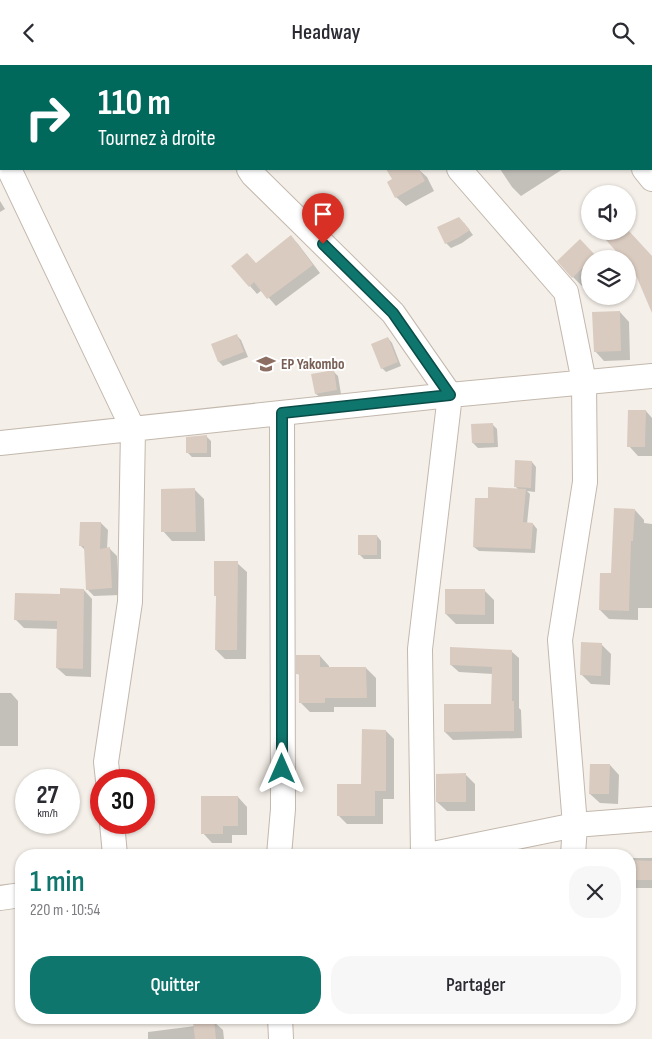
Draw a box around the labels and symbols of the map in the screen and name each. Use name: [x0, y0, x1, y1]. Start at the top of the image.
pin: [302, 193, 344, 244]
school or university icon: EP Yakombo: [255, 353, 277, 375]
place label: EP Yakombo: [281, 355, 345, 374]
position arrow: [255, 742, 307, 794]
speed limit sign: 30: [90, 769, 155, 834]

